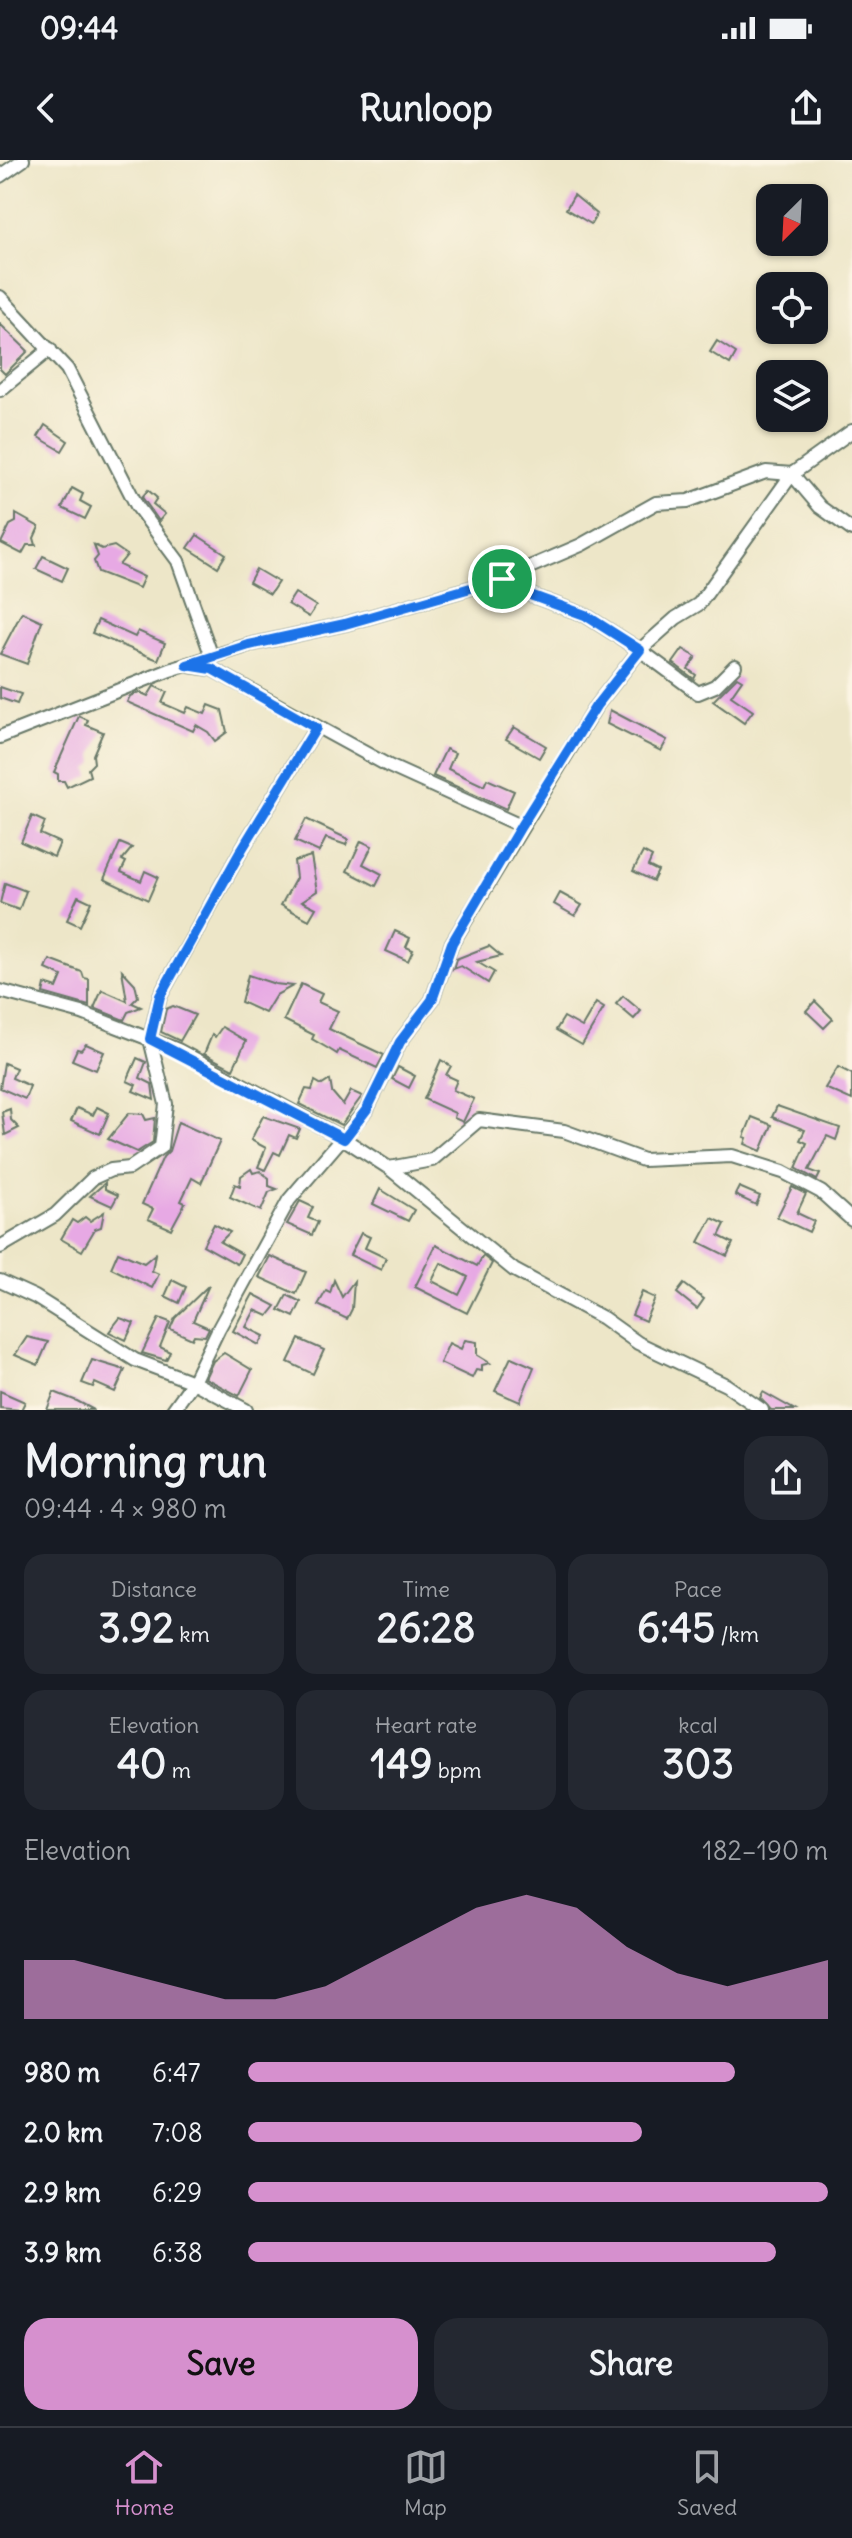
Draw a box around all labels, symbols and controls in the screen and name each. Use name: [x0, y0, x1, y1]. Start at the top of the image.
text: 09:44: [40, 9, 118, 47]
icon: back: [24, 86, 68, 130]
text: Runloop: [359, 86, 493, 131]
icon: share: [784, 86, 828, 130]
north arrow: [756, 184, 828, 256]
map controls: [756, 184, 828, 432]
button: locate: [756, 272, 828, 344]
button: layers: [756, 360, 828, 432]
pin: [468, 545, 536, 613]
icon: arrive: [480, 557, 524, 601]
text: Morning run: [24, 1434, 267, 1489]
button: share: [744, 1436, 828, 1520]
text: 09:44 · 4 × 980 m: [24, 1492, 227, 1525]
text: Distance: [111, 1575, 197, 1603]
text: Time: [402, 1575, 450, 1603]
text: Pace: [674, 1575, 722, 1603]
text: 3.92: [98, 1603, 174, 1653]
text: 26:28: [377, 1603, 476, 1653]
text: 6:45: [637, 1603, 715, 1653]
text: km: [174, 1620, 210, 1648]
text: /km: [715, 1620, 759, 1648]
text: Elevation: [109, 1711, 199, 1739]
text: Heart rate: [375, 1711, 477, 1739]
text: kcal: [678, 1711, 718, 1739]
text: 40: [117, 1739, 166, 1789]
text: 149: [370, 1739, 432, 1789]
text: 303: [662, 1739, 734, 1789]
text: m: [166, 1756, 191, 1784]
text: bpm: [432, 1756, 482, 1784]
text: Elevation: [24, 1834, 131, 1867]
text: 182–190 m: [702, 1834, 828, 1867]
text: 980 m: [24, 2056, 100, 2089]
text: 6:47: [152, 2056, 200, 2089]
text: 2.0 km: [24, 2116, 103, 2149]
text: 7:08: [152, 2116, 203, 2149]
text: 2.9 km: [24, 2176, 101, 2209]
text: 6:29: [152, 2176, 202, 2209]
text: 3.9 km: [24, 2236, 101, 2269]
text: 6:38: [152, 2236, 203, 2269]
button: Save: [24, 2318, 418, 2410]
button: Share: [434, 2318, 828, 2410]
tab: Home: [115, 2445, 174, 2521]
tab: Map: [404, 2445, 448, 2521]
tab: Saved: [677, 2445, 737, 2521]

